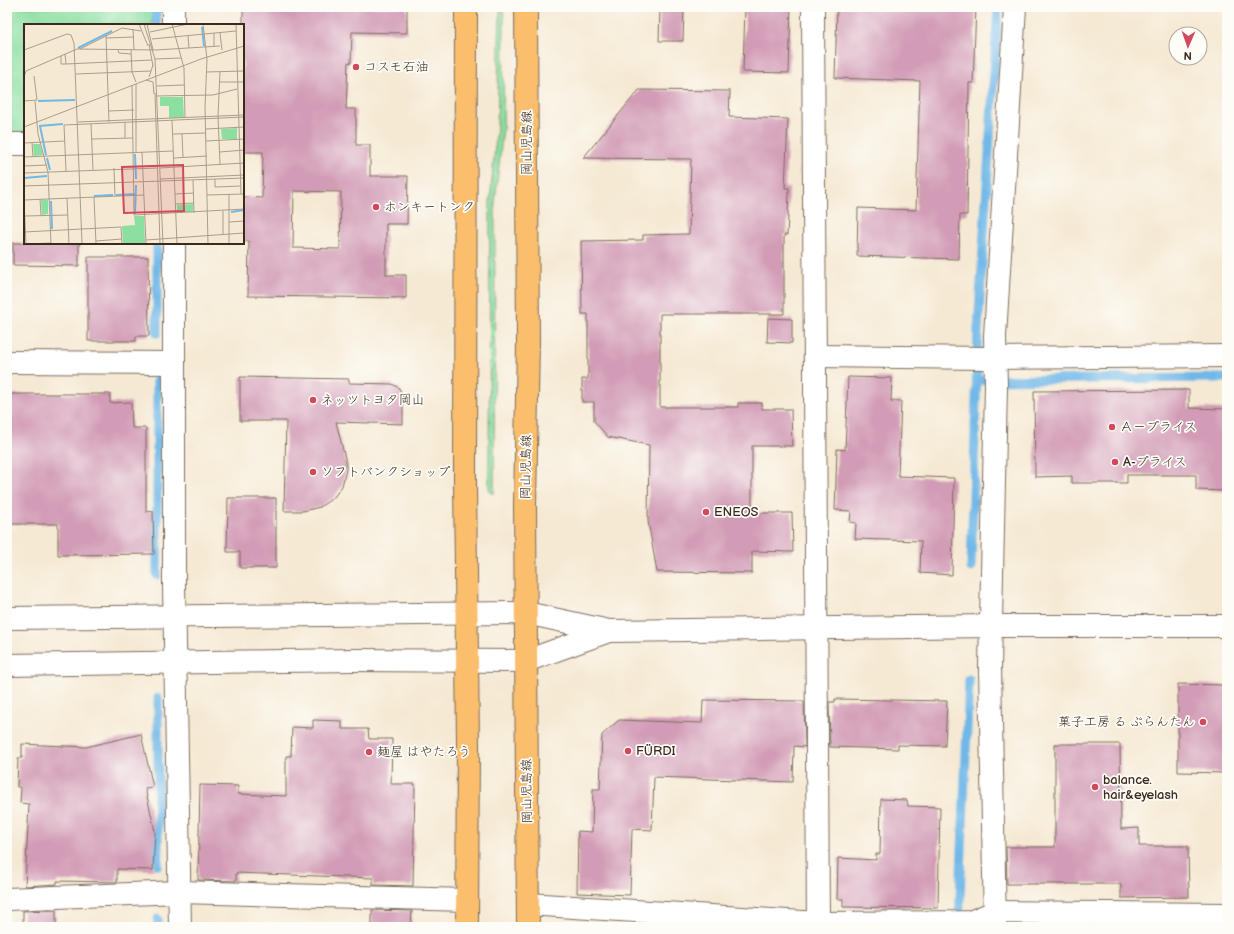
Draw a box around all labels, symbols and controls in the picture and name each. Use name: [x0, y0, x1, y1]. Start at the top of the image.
inset map: [24, 24, 244, 244]
north arrow: [1168, 26, 1208, 66]
text: N: [1183, 49, 1192, 62]
place label: コスモ石油: [364, 59, 428, 75]
marker: コスモ石油: [351, 62, 361, 72]
street label: 岡山児島線: [519, 110, 535, 176]
place label: ホンキートンク: [384, 199, 475, 215]
marker: ホンキートンク: [371, 202, 381, 212]
place label: ネッツトヨタ岡山: [321, 392, 424, 408]
marker: ネッツトヨタ岡山: [308, 395, 318, 405]
place label: Ａ－プライス: [1120, 419, 1197, 435]
marker: Ａ－プライス: [1107, 422, 1117, 432]
street label: 岡山児島線: [517, 433, 535, 500]
place label: A-プライス: [1123, 454, 1187, 470]
marker: A-プライス: [1110, 457, 1120, 467]
place label: ソフトバンクショップ: [321, 464, 450, 480]
marker: ソフトバンクショップ: [308, 467, 318, 477]
place label: ENEOS: [714, 504, 759, 520]
marker: ENEOS: [701, 507, 711, 517]
place label: 菓子工房 る ぷらんたん: [1058, 714, 1195, 730]
marker: 菓子工房 る ぷらんたん: [1198, 717, 1208, 727]
place label: FÜRDI: [636, 743, 676, 759]
place label: 麺屋 はやたろう: [377, 744, 471, 760]
marker: FÜRDI: [623, 746, 633, 756]
marker: 麺屋 はやたろう: [364, 747, 374, 757]
street label: 岡山児島線: [518, 757, 536, 824]
place label: balance. hair&eyelash: [1103, 772, 1178, 803]
marker: balance. hair&eyelash: [1090, 782, 1100, 792]

